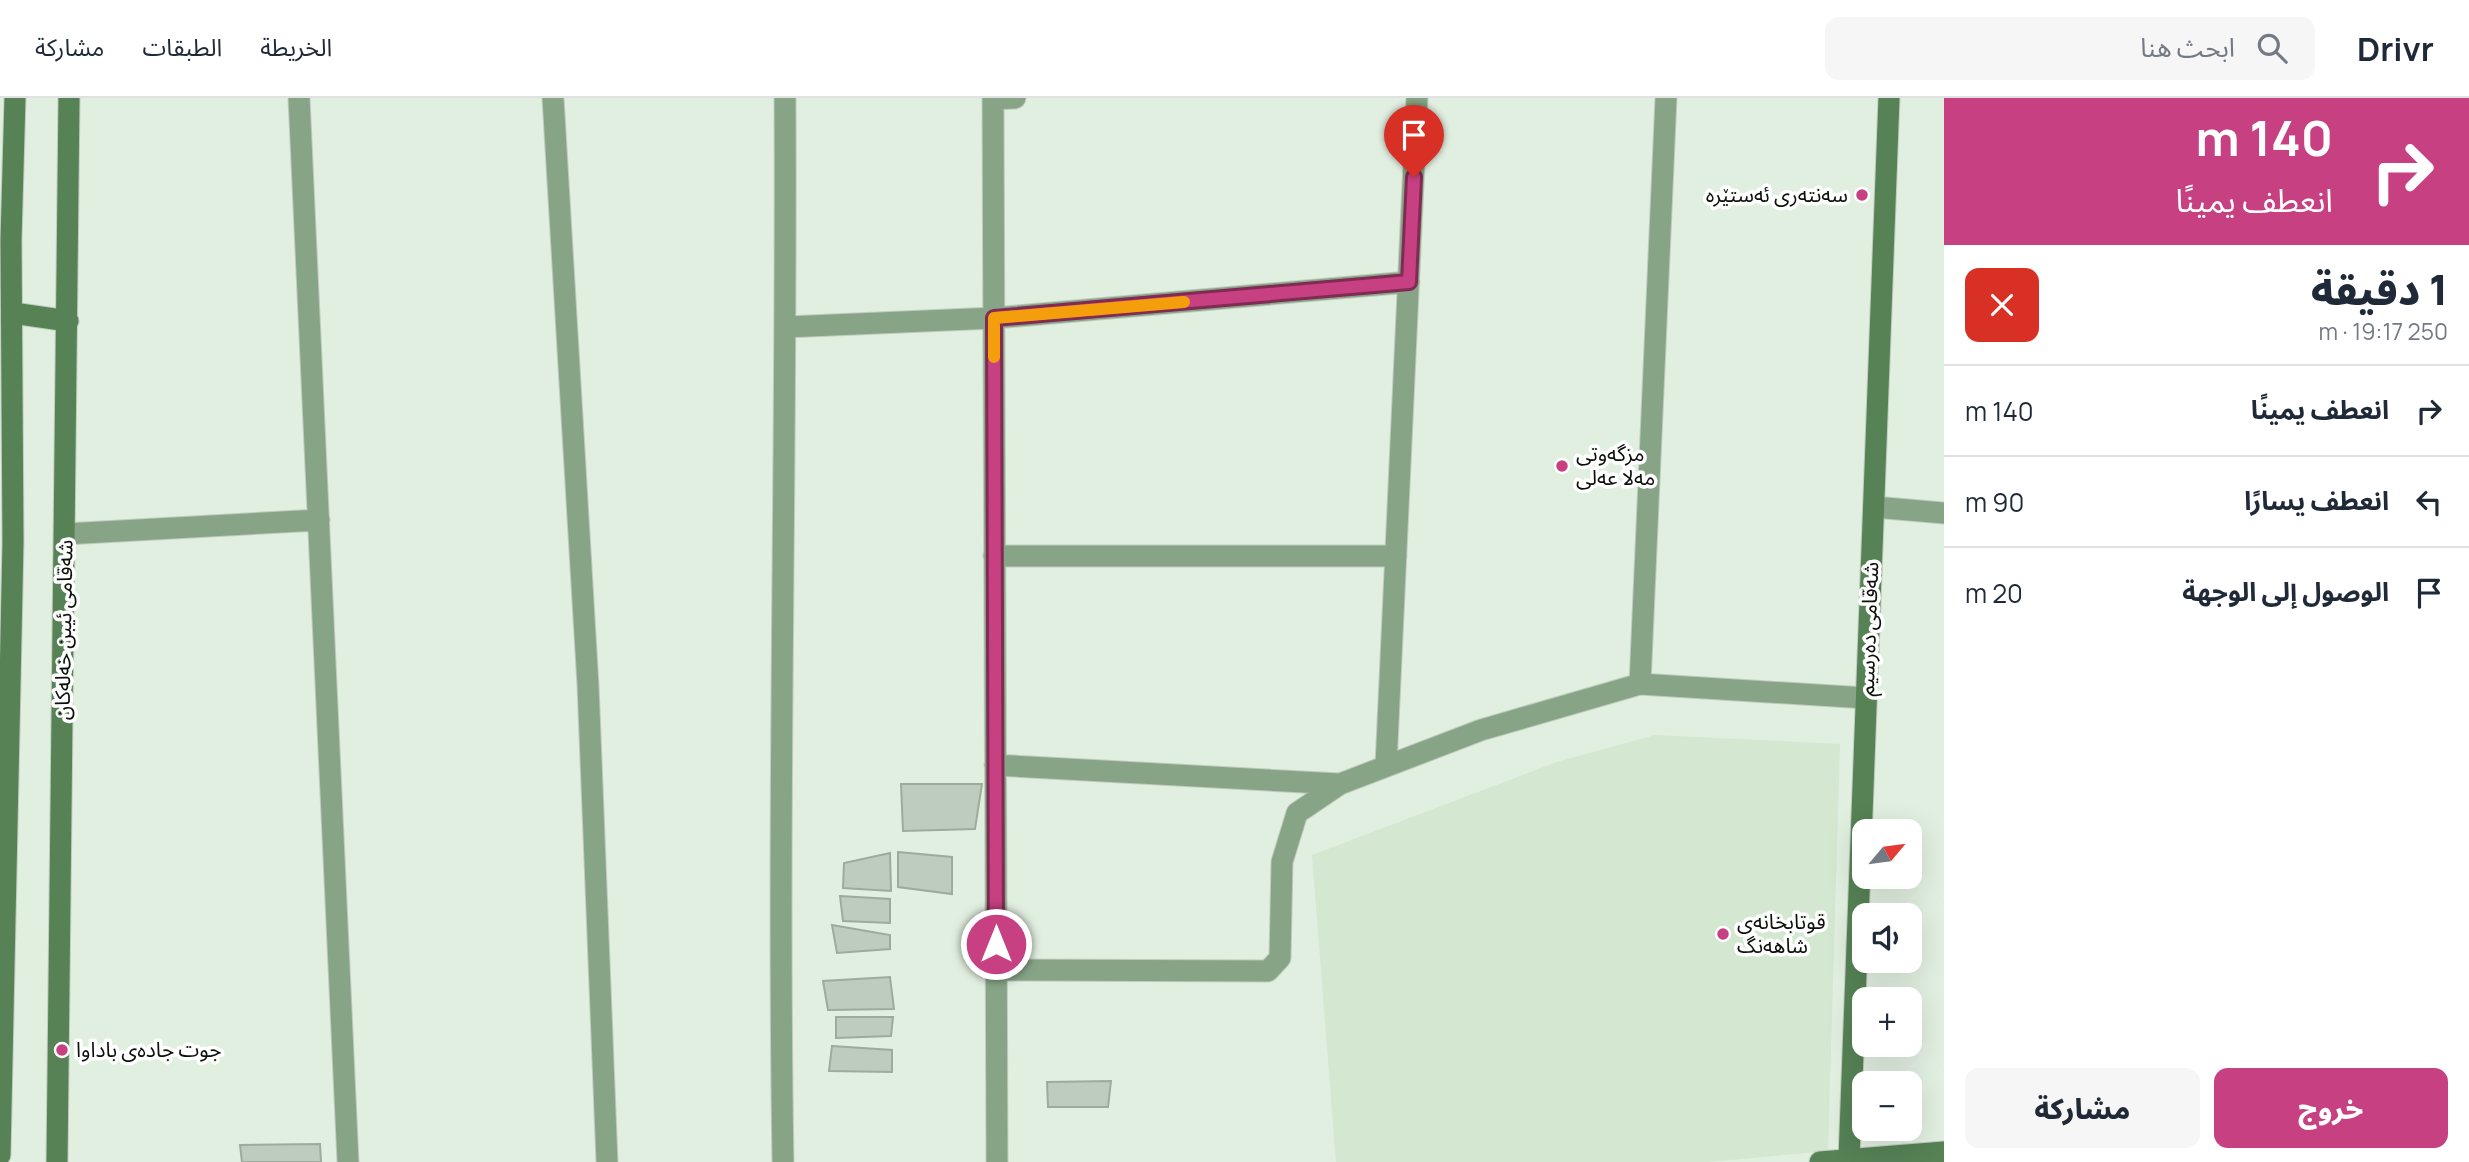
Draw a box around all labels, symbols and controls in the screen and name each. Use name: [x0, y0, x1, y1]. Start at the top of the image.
search box: [1825, 17, 2315, 80]
text: Drivr: [2357, 26, 2434, 71]
text: ابحث هنا: [2140, 29, 2235, 65]
icon: search: [2253, 29, 2291, 67]
text: مشاركة: [35, 30, 104, 63]
text: الطبقات: [142, 30, 222, 63]
text: الخريطة: [260, 30, 332, 63]
text: 140 m: [2196, 104, 2333, 171]
pin: [1384, 105, 1444, 177]
icon: arrive: [1395, 116, 1433, 154]
icon: right: [2357, 126, 2448, 217]
text: انعطف يمينًا: [2176, 178, 2333, 222]
place label: سەنتەری ئەستێرە: [1706, 180, 1848, 208]
marker: سەنتەری ئەستێرە: [1854, 187, 1870, 203]
text: 1 دقيقة: [2311, 260, 2448, 318]
button: close: [1965, 268, 2039, 342]
text: 250 m · 19:17: [2318, 315, 2448, 347]
text: انعطف يمينًا: [2251, 391, 2389, 427]
icon: right: [2410, 392, 2448, 430]
text: 140 m: [1965, 393, 2034, 429]
place label: مزگەوتی مەلا عەلی: [1576, 439, 1655, 491]
marker: مزگەوتی مەلا عەلی: [1554, 458, 1570, 474]
text: انعطف يسارًا: [2244, 482, 2389, 518]
icon: left: [2410, 483, 2448, 521]
text: 90 m: [1965, 484, 2024, 520]
street label: شەقامی ئیبن خەلەکان: [47, 540, 79, 720]
street label: شەقامی دەرسیم: [1852, 561, 1886, 697]
text: الوصول إلى الوجهة: [2182, 573, 2389, 609]
icon: arrive: [2410, 574, 2448, 612]
text: 20 m: [1965, 575, 2023, 611]
north arrow: [1852, 819, 1922, 889]
map controls: [1852, 819, 1922, 1141]
button: sound: [1852, 903, 1922, 973]
position arrow: [959, 907, 1033, 981]
place label: قوتابخانەى شاهەنگ: [1737, 907, 1826, 959]
marker: قوتابخانەى شاهەنگ: [1715, 926, 1731, 942]
button: +: [1852, 987, 1922, 1057]
place label: جوت جادەی باداوا: [76, 1035, 222, 1063]
marker: جوت جادەی باداوا: [54, 1042, 70, 1058]
button: مشاركة: [1965, 1068, 2200, 1148]
button: خروج: [2214, 1068, 2448, 1148]
button: −: [1852, 1071, 1922, 1141]

